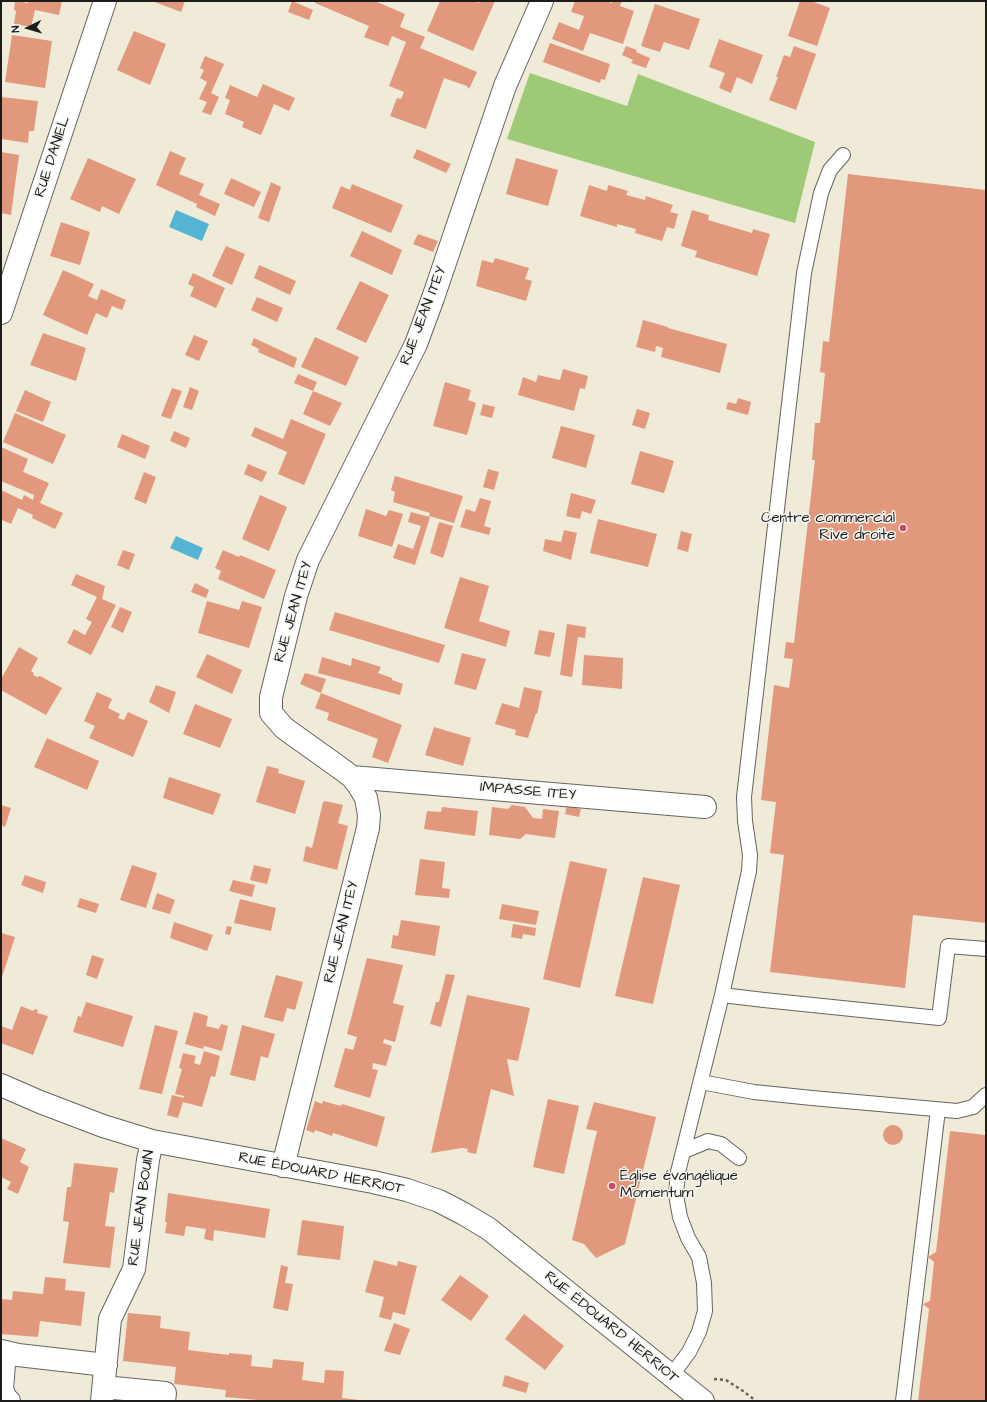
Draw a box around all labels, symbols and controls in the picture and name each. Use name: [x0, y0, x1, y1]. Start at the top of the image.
north arrow: [8, 8, 48, 48]
text: N: [8, 25, 23, 33]
street label: RUE DANIEL: [31, 114, 75, 200]
street label: RUE JEAN ITEY: [397, 264, 451, 368]
place label: Centre commercial Rive droite: [761, 510, 895, 545]
marker: Centre commercial Rive droite: [898, 523, 908, 533]
street label: RUE JEAN ITEY: [271, 559, 317, 665]
street label: IMPASSE ITEY: [479, 779, 577, 805]
street label: RUE JEAN ITEY: [321, 879, 363, 985]
street label: RUE JEAN BOUIN: [125, 1149, 159, 1267]
street label: RUE ÉDOUARD HERRIOT: [237, 1149, 405, 1199]
place label: Église évangélique Momentum: [620, 1168, 738, 1203]
marker: Église évangélique Momentum: [607, 1181, 617, 1191]
street label: RUE ÉDOUARD HERRIOT: [540, 1268, 682, 1388]

